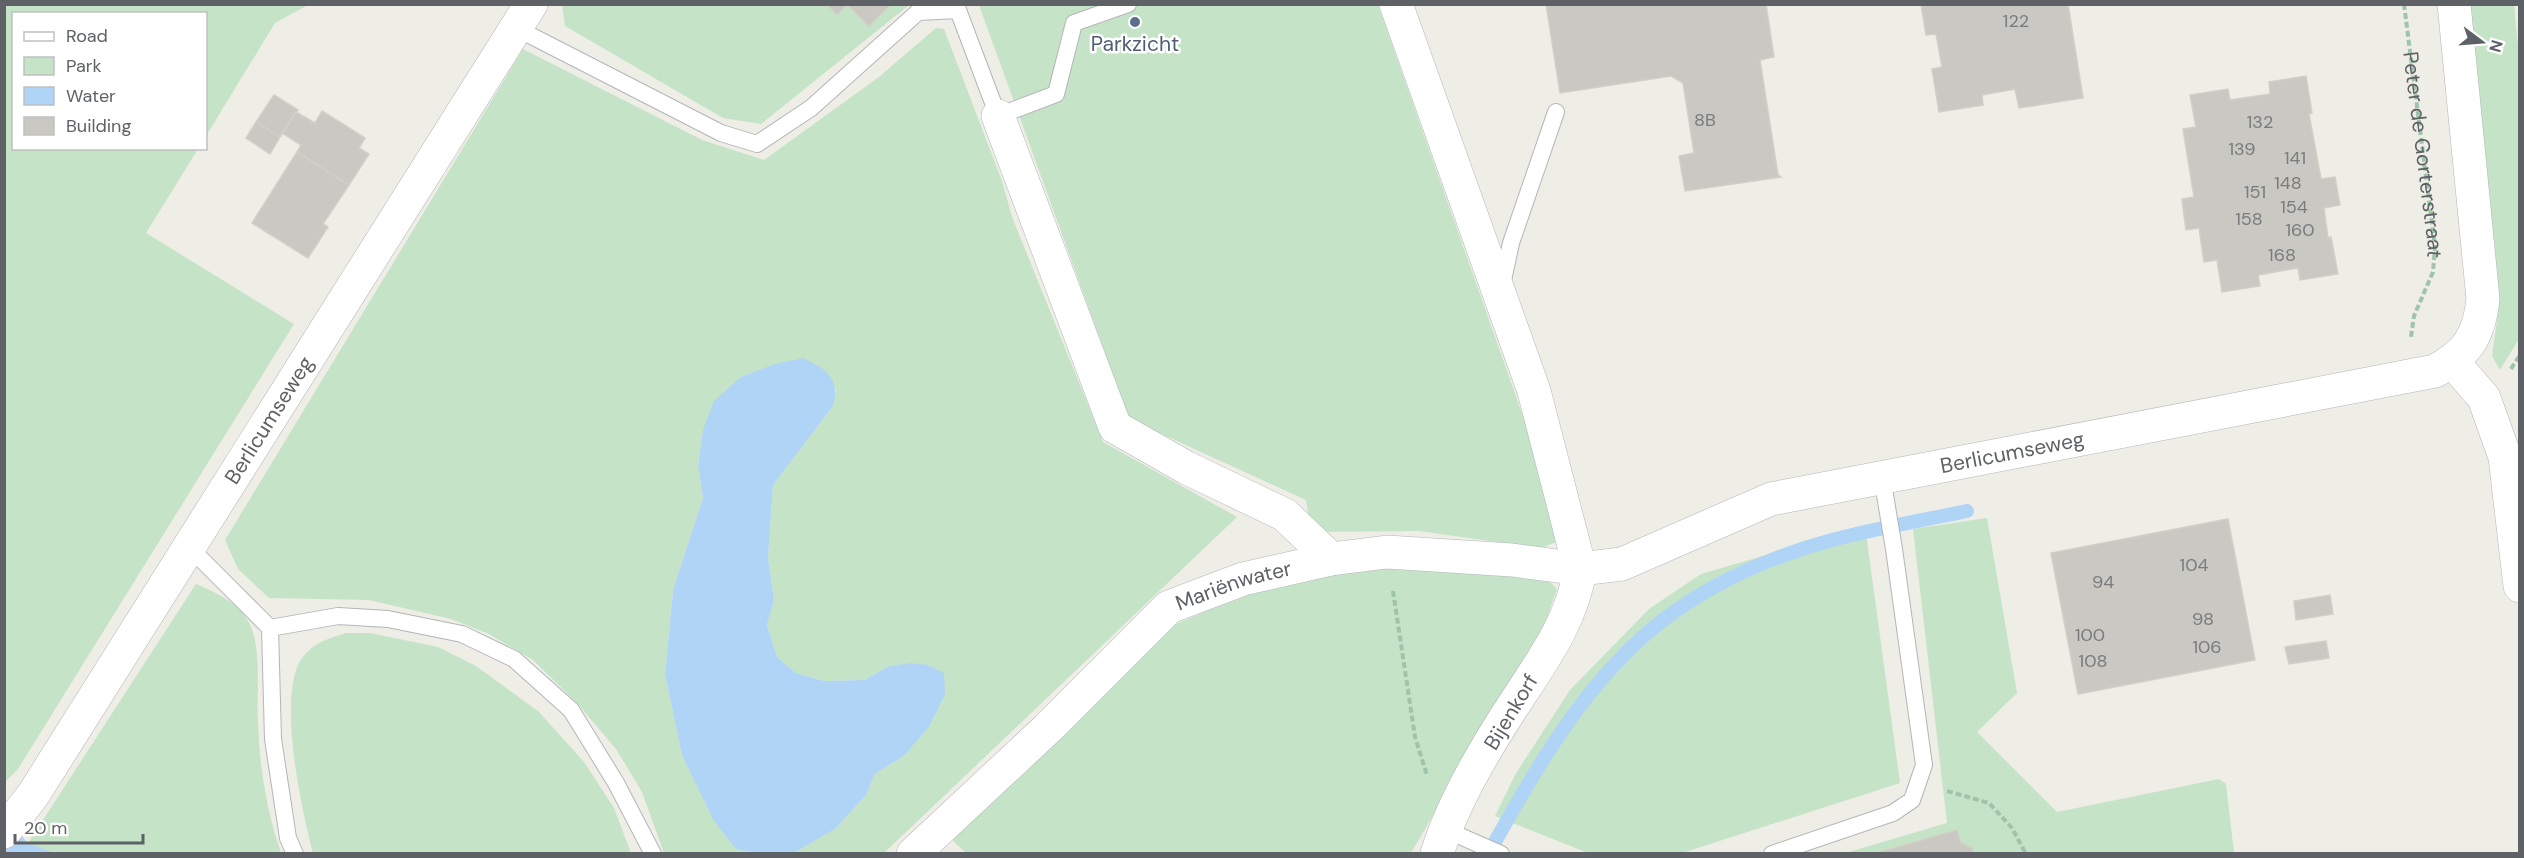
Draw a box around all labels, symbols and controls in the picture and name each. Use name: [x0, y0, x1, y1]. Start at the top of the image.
house number: 122: [2003, 9, 2029, 33]
legend: [12, 12, 207, 150]
north arrow: [2452, 12, 2512, 72]
marker: Parkzicht: [1128, 15, 1142, 29]
text: Road: [66, 24, 108, 48]
place label: Parkzicht: [1091, 30, 1179, 58]
text: N: [2484, 37, 2508, 55]
street label: Peter de Gorterstraat: [2396, 50, 2449, 259]
text: Park: [66, 54, 102, 78]
text: Water: [66, 84, 116, 108]
house number: 8B: [1694, 108, 1716, 132]
house number: 132: [2247, 110, 2273, 134]
text: Building: [66, 114, 131, 138]
house number: 139: [2228, 137, 2256, 161]
house number: 141: [2284, 146, 2306, 170]
house number: 148: [2274, 171, 2302, 195]
house number: 151: [2244, 180, 2266, 204]
house number: 154: [2280, 195, 2308, 219]
house number: 158: [2235, 207, 2263, 231]
house number: 160: [2285, 218, 2315, 242]
house number: 168: [2268, 243, 2296, 267]
street label: Berlicumseweg: [218, 351, 320, 489]
street label: Berlicumseweg: [1938, 425, 2087, 480]
house number: 104: [2180, 553, 2208, 577]
street label: Mariënwater: [1172, 554, 1294, 617]
house number: 94: [2092, 570, 2114, 594]
house number: 98: [2192, 607, 2214, 631]
house number: 100: [2075, 623, 2105, 647]
house number: 106: [2192, 635, 2222, 659]
house number: 108: [2079, 649, 2107, 673]
street label: Bijenkorf: [1477, 669, 1545, 755]
scale bar: [15, 807, 142, 845]
text: 20 m: [24, 816, 67, 840]

